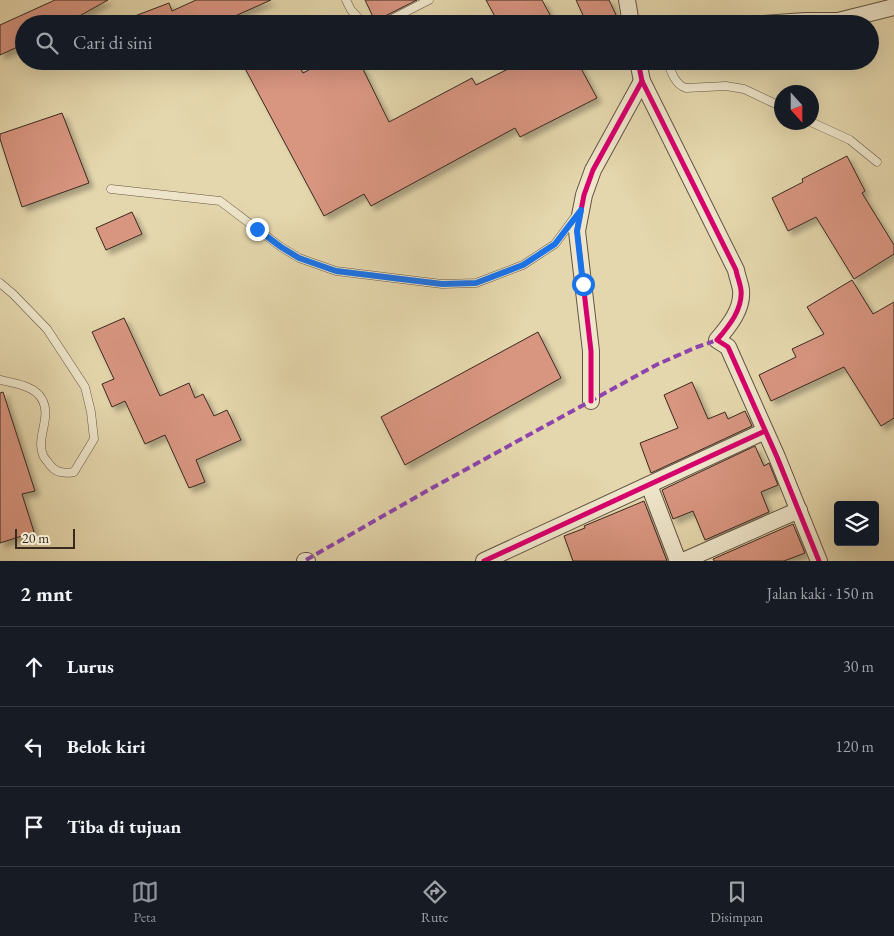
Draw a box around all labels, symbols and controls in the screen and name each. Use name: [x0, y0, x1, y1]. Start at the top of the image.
search box: [15, 15, 879, 70]
icon: search: [33, 29, 61, 57]
text: Cari di sini: [73, 30, 152, 55]
north arrow: [774, 85, 819, 130]
route end: [246, 218, 269, 241]
route start: [572, 273, 595, 296]
map controls: [834, 501, 879, 546]
button: layers: [834, 501, 879, 546]
scale bar: [15, 526, 75, 549]
text: 20 m: [22, 529, 49, 547]
text: 2 mnt: [20, 580, 72, 607]
text: Jalan kaki · 150 m: [767, 583, 874, 604]
icon: ahead: [20, 653, 48, 681]
text: Lurus: [67, 654, 114, 679]
text: 30 m: [843, 656, 874, 677]
icon: left: [20, 733, 48, 761]
text: Belok kiri: [67, 734, 146, 759]
text: 120 m: [835, 736, 874, 757]
icon: arrive: [20, 813, 48, 841]
text: Tiba di tujuan: [67, 814, 181, 839]
tab: Peta: [131, 878, 159, 926]
tab: Rute: [421, 878, 449, 926]
tab: Disimpan: [710, 878, 763, 926]

